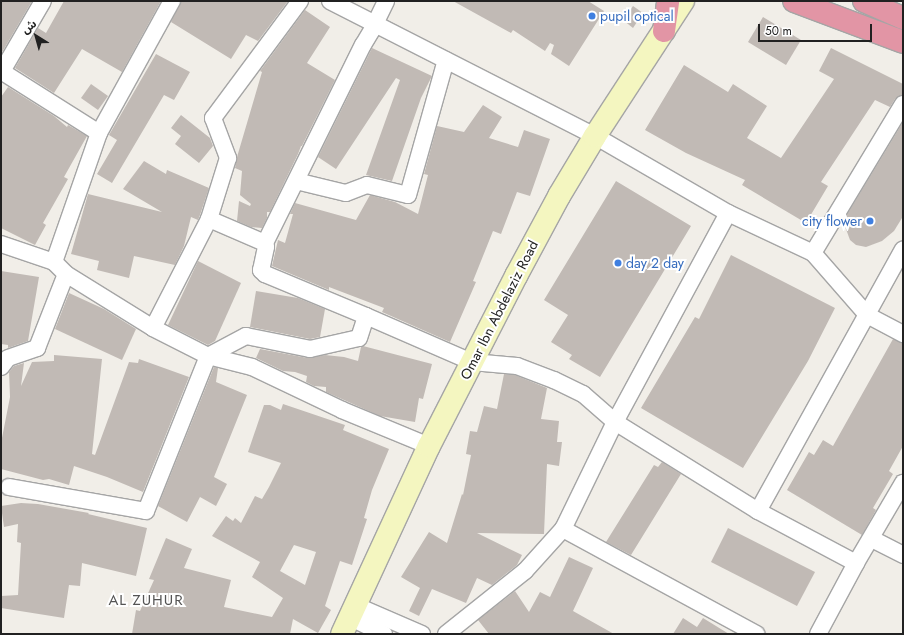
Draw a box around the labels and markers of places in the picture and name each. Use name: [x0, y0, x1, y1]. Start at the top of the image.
place label: pupil optical: [600, 8, 674, 24]
marker: pupil optical: [587, 11, 597, 21]
place label: city flower: [802, 213, 862, 229]
marker: city flower: [865, 216, 875, 226]
place label: day 2 day: [626, 255, 684, 271]
marker: day 2 day: [613, 258, 623, 268]

